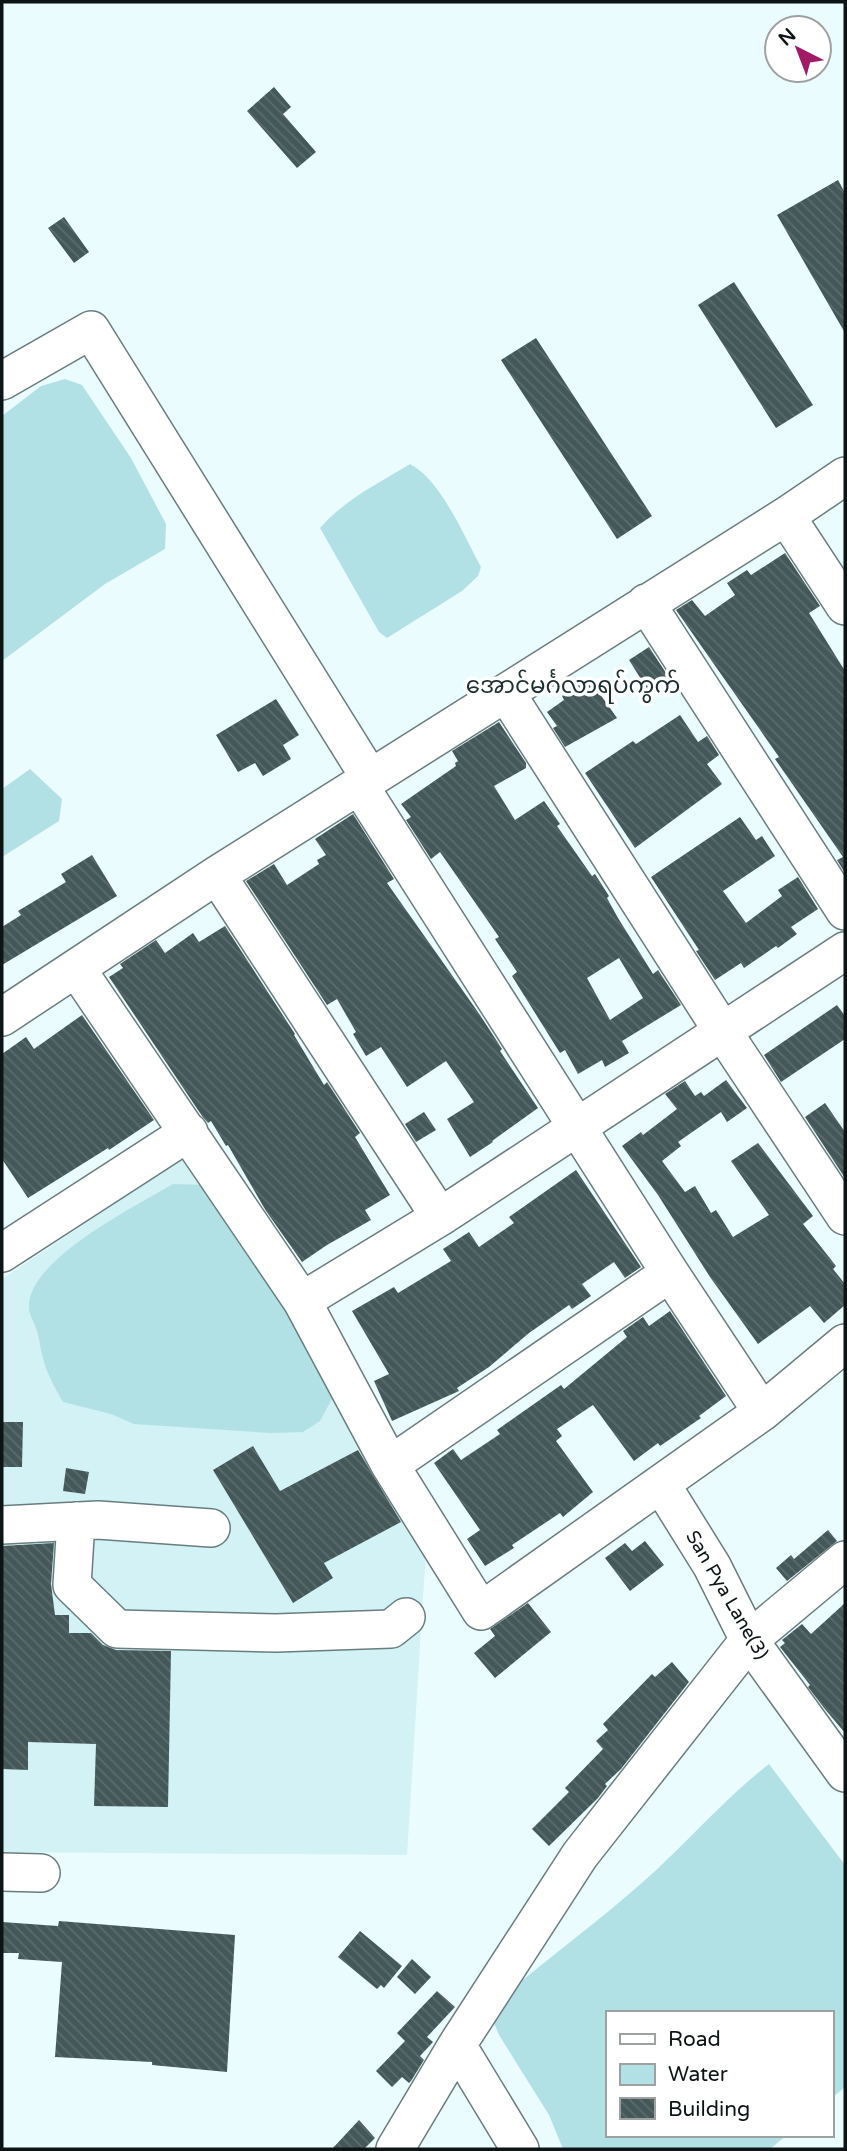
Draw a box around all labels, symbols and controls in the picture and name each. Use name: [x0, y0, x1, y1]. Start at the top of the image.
north arrow: [763, 14, 833, 84]
text: N: [774, 24, 800, 50]
district label: အောင်မင်္ဂလာရပ်ကွက်: [466, 669, 680, 704]
street label: San Pya Lane(3): [681, 1527, 773, 1663]
legend: [606, 2011, 833, 2137]
text: Road: [668, 2027, 721, 2052]
text: Water: [668, 2062, 728, 2087]
text: Building: [668, 2097, 750, 2122]

